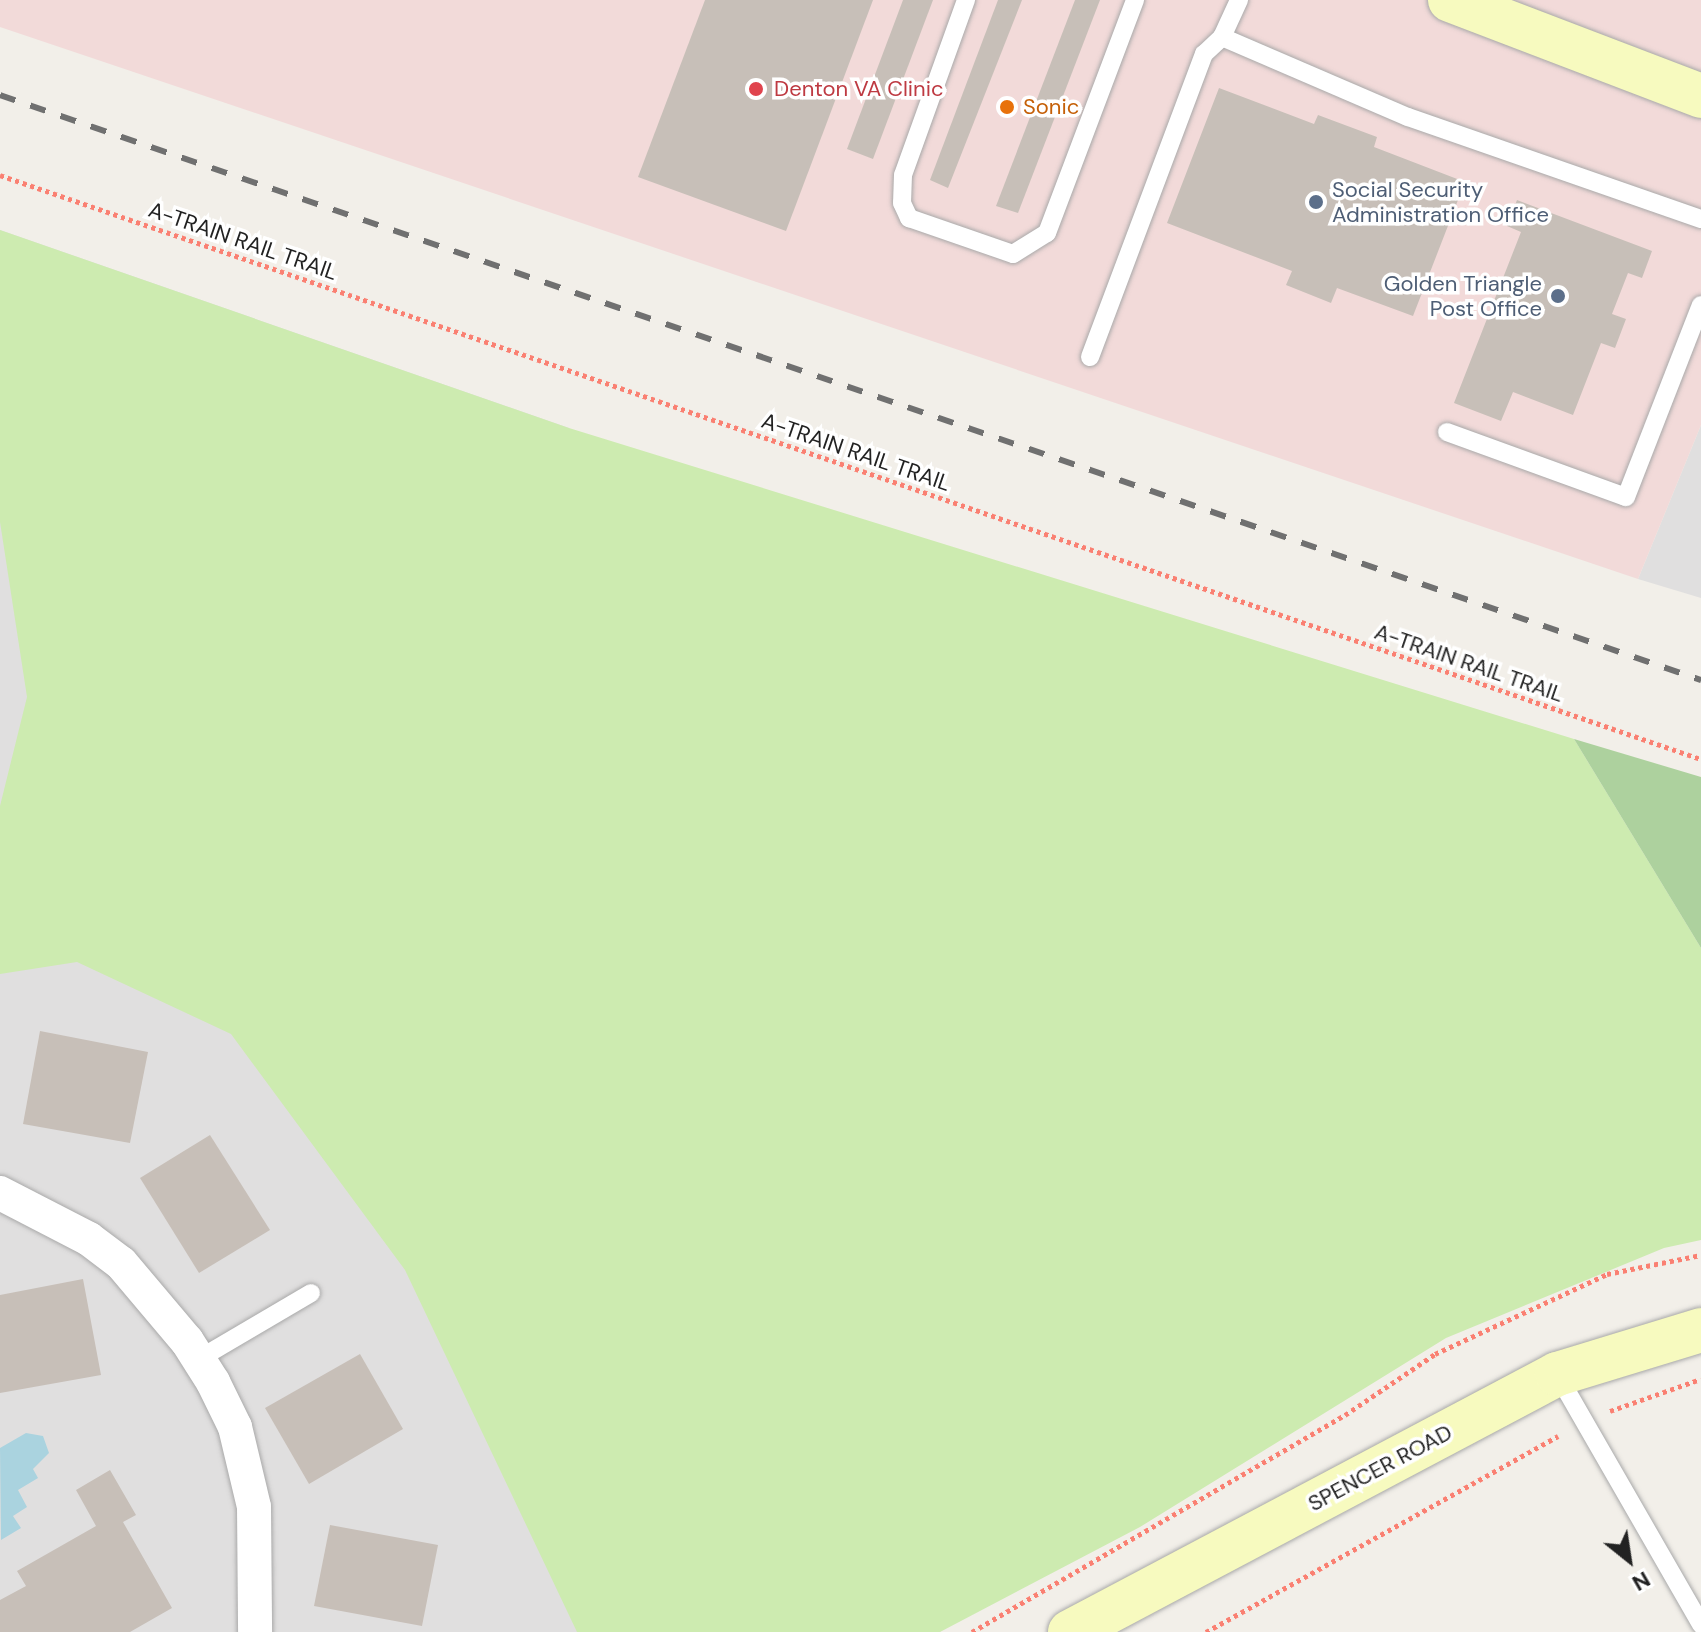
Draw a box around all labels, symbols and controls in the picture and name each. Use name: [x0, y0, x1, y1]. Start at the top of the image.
place label: Denton VA Clinic: [774, 76, 944, 102]
marker: Denton VA Clinic: [745, 78, 767, 100]
place label: Sonic: [1023, 94, 1079, 120]
marker: Sonic: [998, 98, 1016, 116]
place label: Social Security Administration Office: [1332, 176, 1549, 228]
marker: Social Security Administration Office: [1307, 193, 1325, 211]
street label: A-TRAIN RAIL TRAIL: [145, 196, 341, 286]
place label: Golden Triangle Post Office: [1384, 270, 1542, 322]
marker: Golden Triangle Post Office: [1549, 287, 1567, 305]
street label: A-TRAIN RAIL TRAIL: [758, 407, 954, 497]
street label: A-TRAIN RAIL TRAIL: [1371, 618, 1567, 708]
street label: SPENCER ROAD: [1304, 1419, 1456, 1517]
north arrow: [1589, 1520, 1669, 1600]
text: N: [1627, 1565, 1655, 1598]

